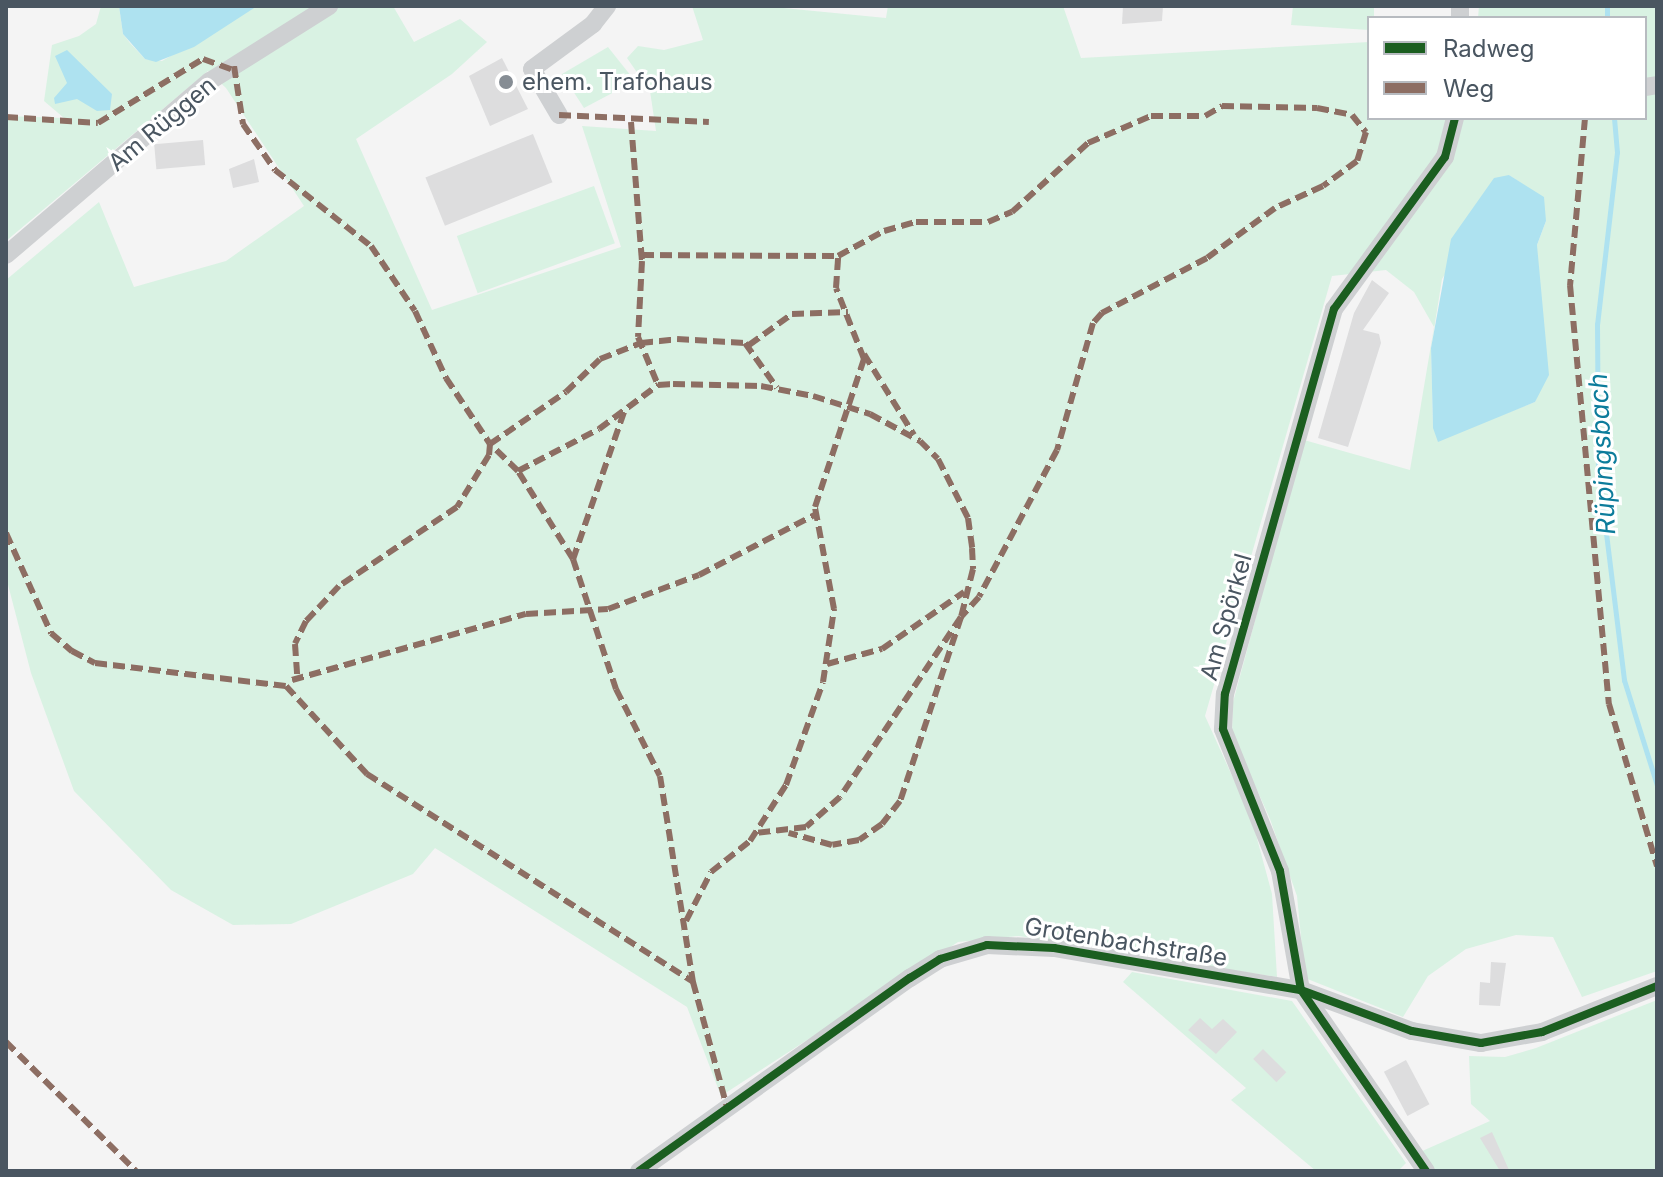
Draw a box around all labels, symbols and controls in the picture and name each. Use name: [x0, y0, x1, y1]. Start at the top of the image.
legend: [1367, 16, 1647, 120]
text: Radweg: [1443, 34, 1534, 63]
place label: ehem. Trafohaus: [522, 68, 713, 96]
street label: Am Rüggen: [102, 71, 222, 177]
marker: ehem. Trafohaus: [497, 73, 515, 91]
text: Weg: [1443, 74, 1494, 103]
water label: Rüpingsbach: [1582, 373, 1622, 535]
street label: Am Spörkel: [1194, 550, 1258, 684]
street label: Grotenbachstraße: [1023, 912, 1229, 972]

